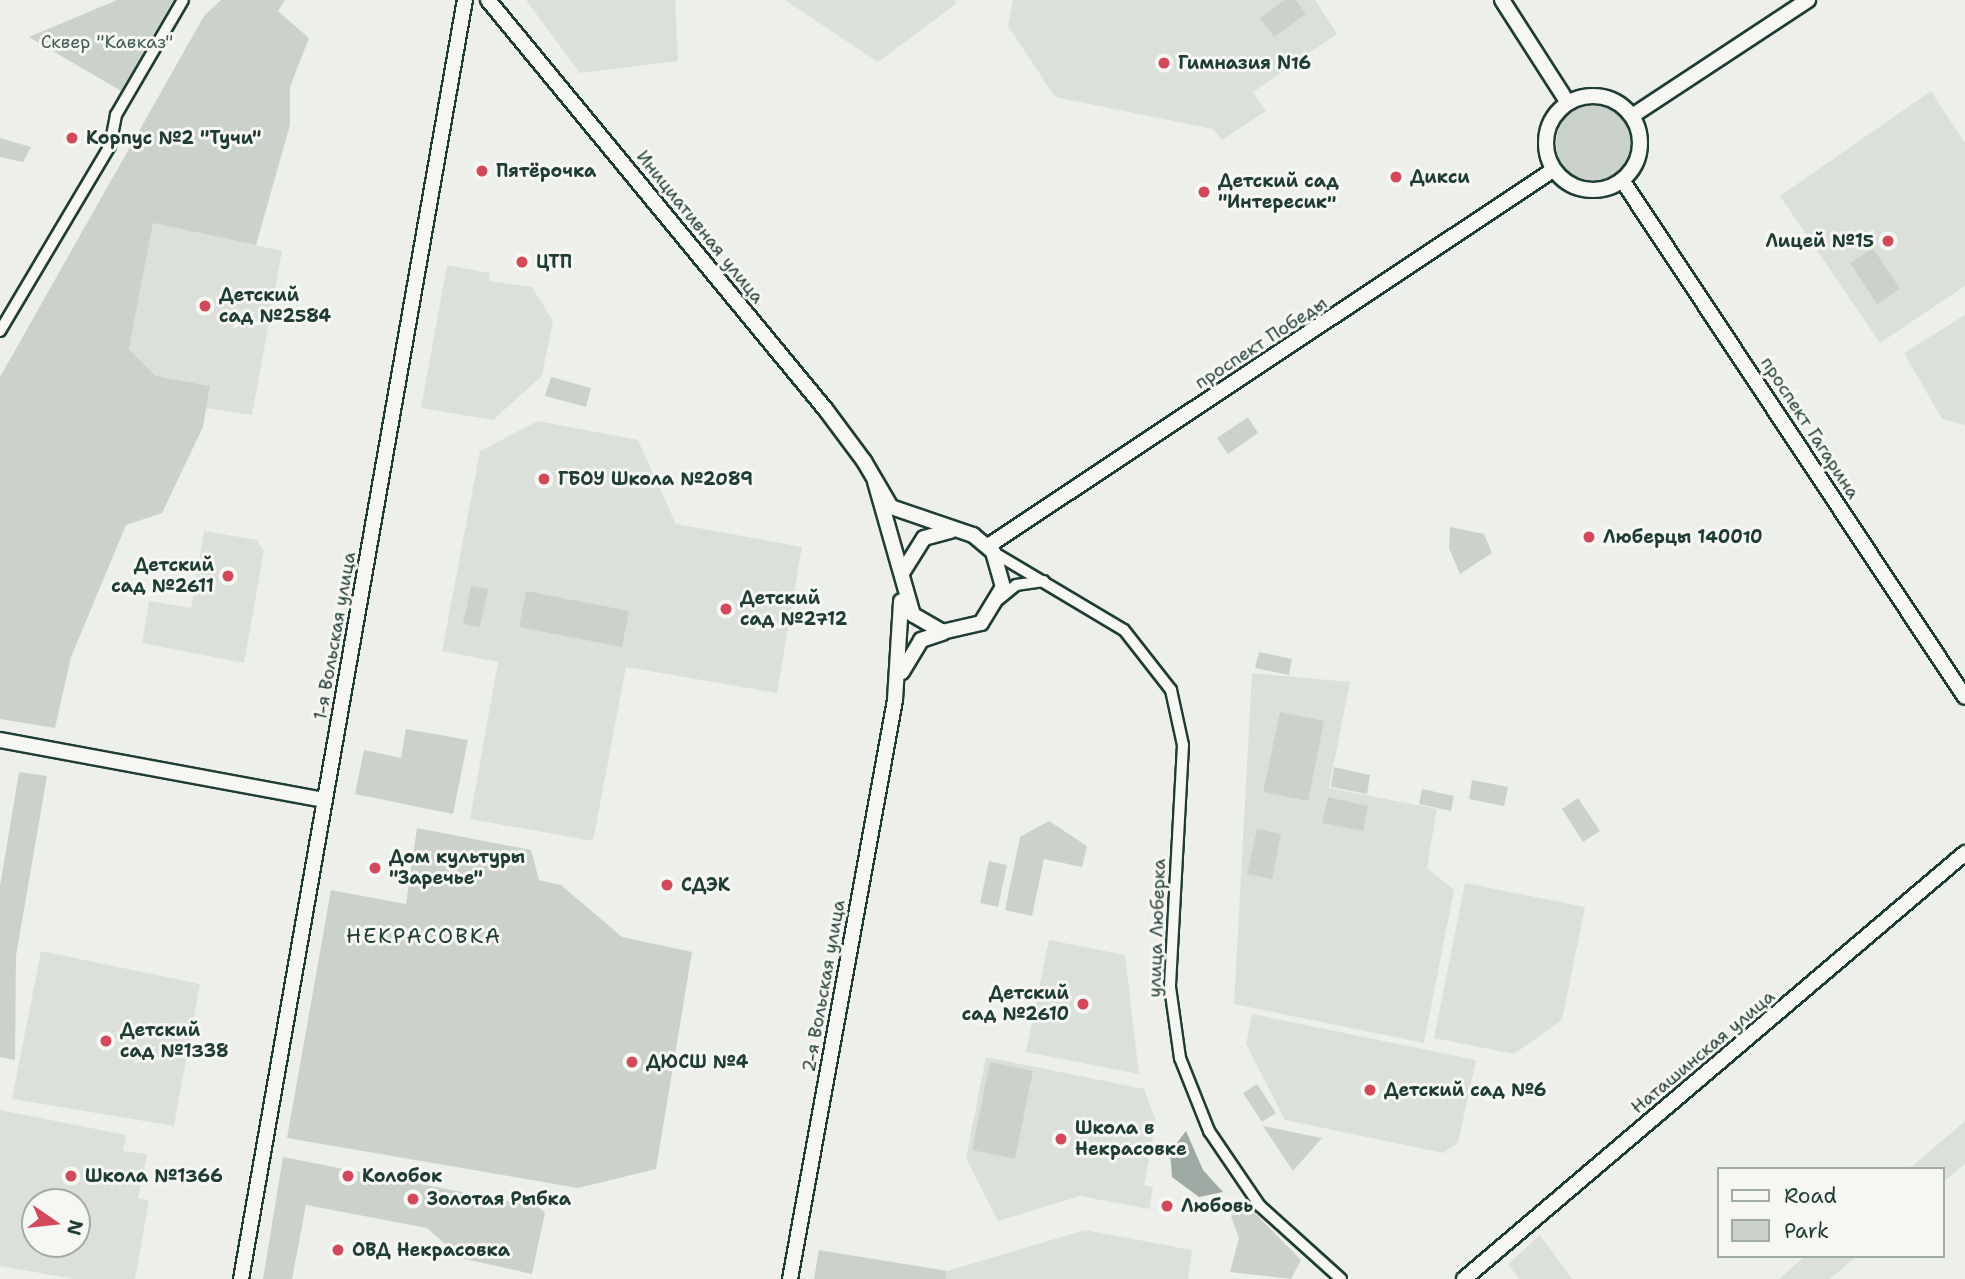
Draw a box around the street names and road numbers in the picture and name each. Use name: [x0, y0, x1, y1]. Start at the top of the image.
street label: Инициативная улица: [632, 146, 768, 308]
street label: проспект Победы: [1191, 292, 1331, 394]
street label: проспект Гагарина: [1756, 353, 1864, 503]
street label: 1-я Вольская улица: [310, 550, 360, 722]
street label: улица Люберка: [1144, 858, 1170, 998]
street label: 2-я Вольская улица: [798, 898, 850, 1074]
street label: Наташинская улица: [1627, 986, 1779, 1118]

